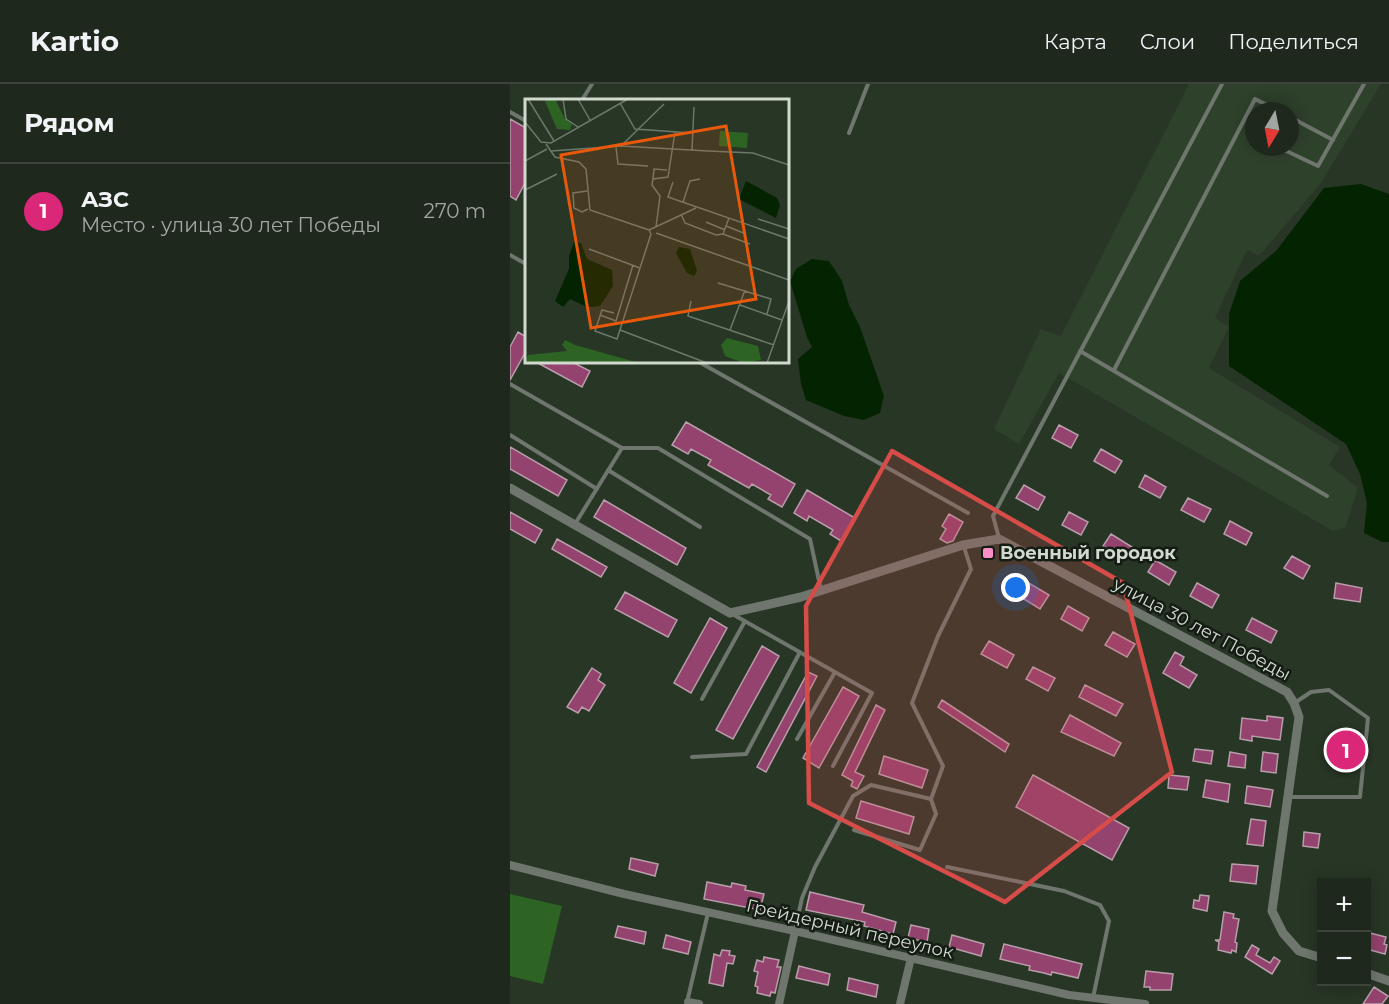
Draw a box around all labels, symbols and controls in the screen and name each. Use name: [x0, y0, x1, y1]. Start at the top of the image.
text: Kartio: [30, 24, 119, 58]
text: Карта: [1044, 29, 1107, 54]
text: Слои: [1140, 29, 1195, 54]
text: Поделиться: [1228, 29, 1359, 54]
inset map: [525, 99, 789, 363]
north arrow: [1245, 102, 1299, 156]
text: Рядом: [24, 107, 115, 139]
text: АЗС: [81, 186, 129, 213]
text: 1: [40, 199, 47, 223]
text: 270 m: [424, 199, 486, 223]
text: Место · улица 30 лет Победы: [81, 213, 381, 237]
place label: Военный городок: [1000, 542, 1176, 564]
marker: Военный городок: [981, 546, 995, 560]
street label: улица 30 лет Победы: [1109, 572, 1295, 685]
your location: [1001, 573, 1030, 602]
pin: 1: [1326, 728, 1366, 772]
map controls: [1317, 878, 1371, 986]
button: +: [1317, 878, 1371, 932]
street label: Грейдерный переулок: [744, 894, 956, 964]
button: −: [1317, 932, 1371, 986]

